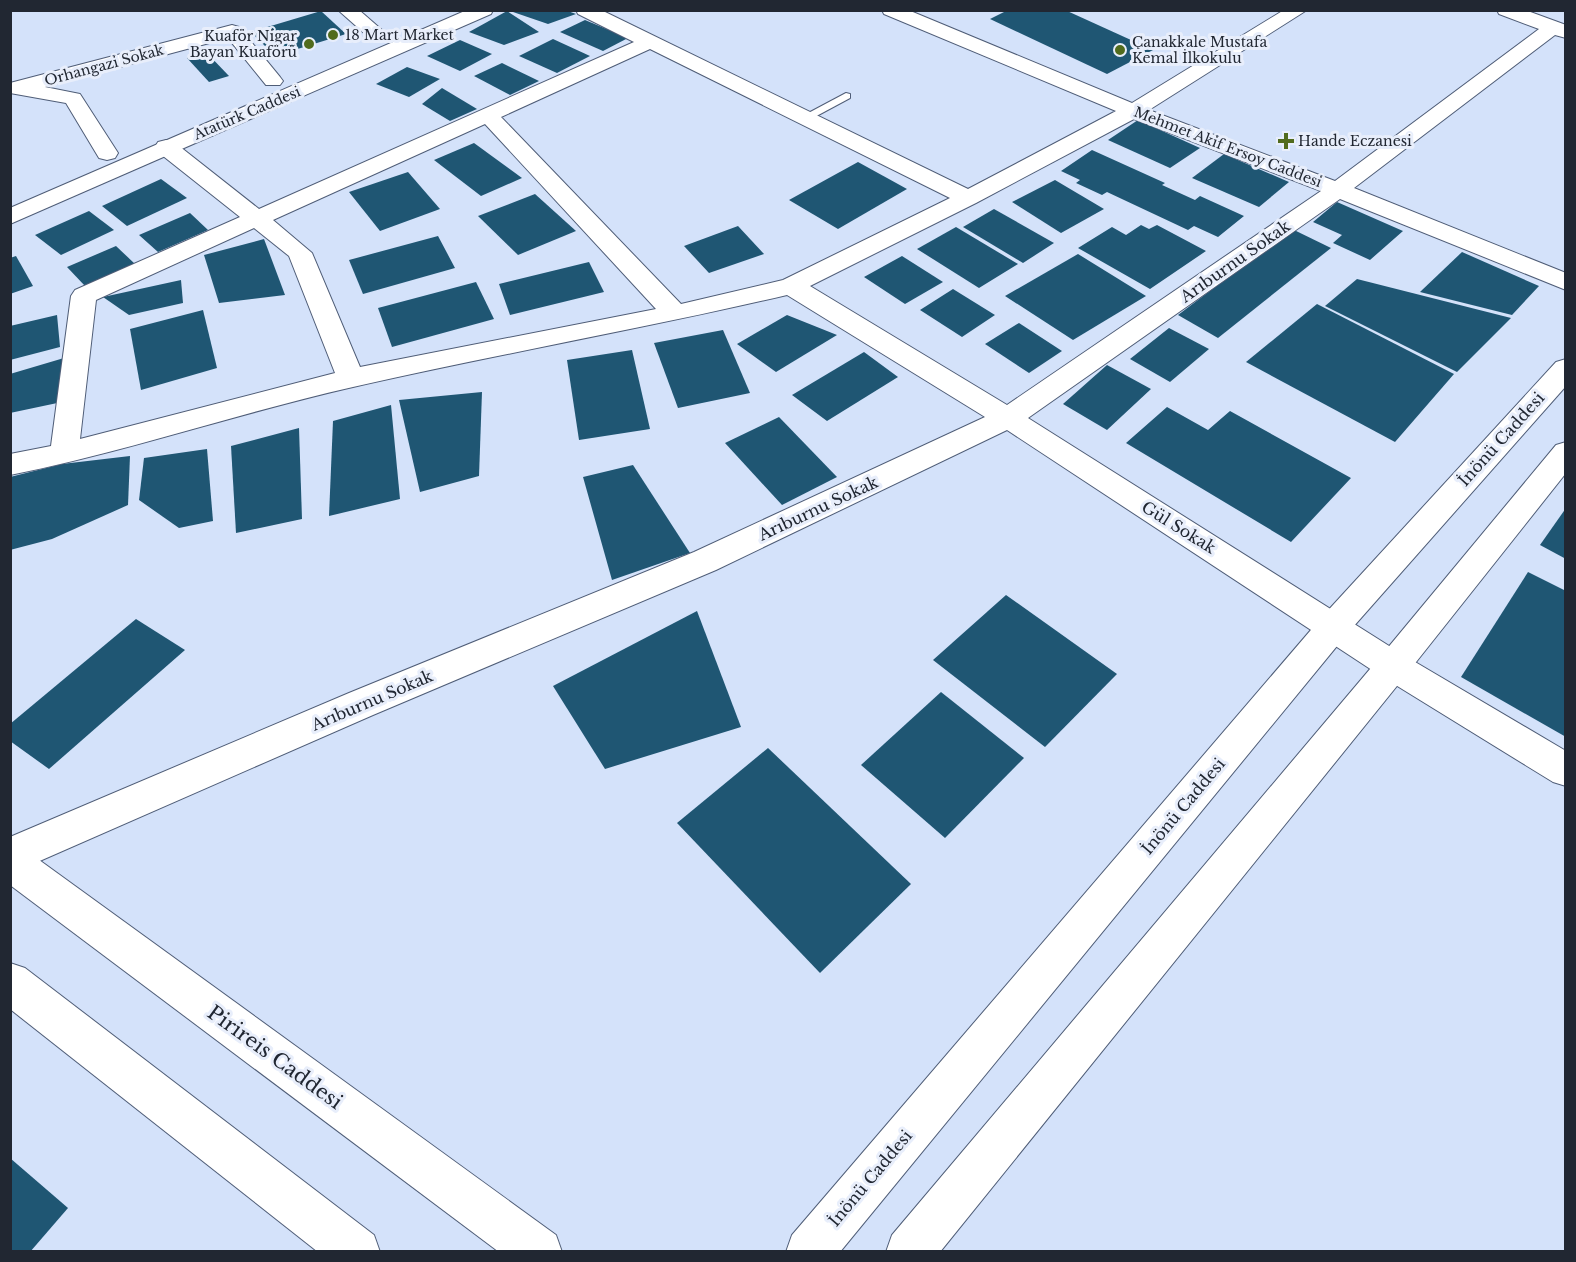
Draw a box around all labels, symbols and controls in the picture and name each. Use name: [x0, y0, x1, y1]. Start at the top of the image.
place label: 18 Mart Market: [345, 26, 455, 44]
place label: Kuaför Nigar Bayan Kuaförü: [190, 27, 298, 61]
marker: 18 Mart Market: [326, 28, 340, 42]
place label: Çanakkale Mustafa Kemal İlkokulu: [1132, 33, 1268, 67]
marker: Kuaför Nigar Bayan Kuaförü: [302, 37, 316, 51]
street label: Orhangazi Sokak: [42, 40, 166, 90]
marker: Çanakkale Mustafa Kemal İlkokulu: [1113, 43, 1127, 57]
street label: Atatürk Caddesi: [190, 82, 303, 144]
street label: Mehmet Akif Ersoy Caddesi: [1131, 103, 1325, 191]
place label: Hande Eczanesi: [1298, 132, 1412, 150]
marker: Hande Eczanesi: [1279, 134, 1293, 148]
street label: Arıburnu Sokak: [1175, 215, 1294, 307]
street label: İnönü Caddesi: [1454, 387, 1549, 490]
street label: Arıburnu Sokak: [754, 471, 881, 545]
street label: Gül Sokak: [1138, 496, 1220, 558]
street label: Arıburnu Sokak: [307, 665, 436, 735]
street label: İnönü Caddesi: [1137, 753, 1229, 858]
street label: Pirireis Caddesi: [203, 1000, 347, 1114]
street label: İnönü Caddesi: [824, 1125, 916, 1230]

